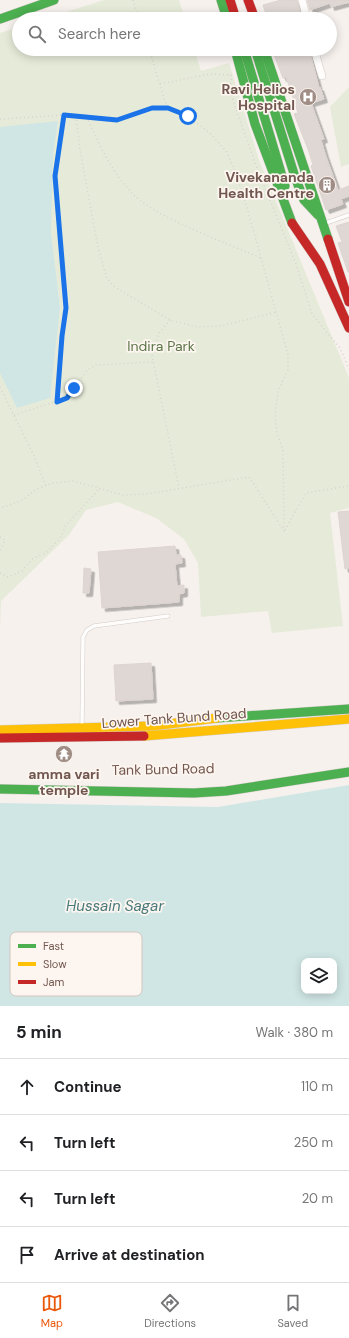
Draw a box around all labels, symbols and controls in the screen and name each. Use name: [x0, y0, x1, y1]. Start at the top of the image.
search box: [12, 12, 337, 56]
icon: search: [26, 23, 48, 45]
text: Search here: [58, 24, 141, 44]
place label: Ravi Helios Hospital: [221, 80, 295, 114]
hospital icon: Ravi Helios Hospital: [298, 87, 318, 107]
route start: [179, 107, 197, 125]
place label: Vivekananda Health Centre: [218, 168, 314, 202]
building icon: Vivekananda Health Centre: [317, 175, 337, 195]
park label: Indira Park: [127, 337, 195, 355]
route end: [65, 379, 83, 397]
street label: Lower Tank Bund Road: [101, 704, 247, 732]
temple icon: amma vari temple: [54, 744, 74, 764]
street label: Tank Bund Road: [111, 759, 215, 779]
place label: amma vari temple: [28, 765, 100, 799]
water label: Hussain Sagar: [66, 896, 164, 916]
legend: [10, 932, 142, 996]
text: Fast: [43, 939, 64, 953]
text: Slow: [43, 957, 67, 971]
map controls: [301, 958, 337, 994]
button: layers: [301, 958, 337, 994]
text: Jam: [43, 975, 64, 989]
text: 5 min: [16, 1021, 62, 1043]
text: Walk · 380 m: [256, 1024, 333, 1041]
icon: ahead: [16, 1076, 38, 1098]
text: Continue: [54, 1077, 122, 1097]
text: 110 m: [301, 1078, 333, 1095]
icon: left: [16, 1132, 38, 1154]
text: Turn left: [54, 1133, 115, 1153]
text: 250 m: [294, 1134, 333, 1151]
icon: left: [16, 1188, 38, 1210]
text: Turn left: [54, 1189, 115, 1209]
text: 20 m: [302, 1190, 333, 1207]
icon: arrive: [16, 1244, 38, 1266]
text: Arrive at destination: [54, 1245, 205, 1265]
tab: Map: [41, 1292, 63, 1330]
tab: Directions: [144, 1292, 196, 1330]
tab: Saved: [277, 1292, 308, 1330]

